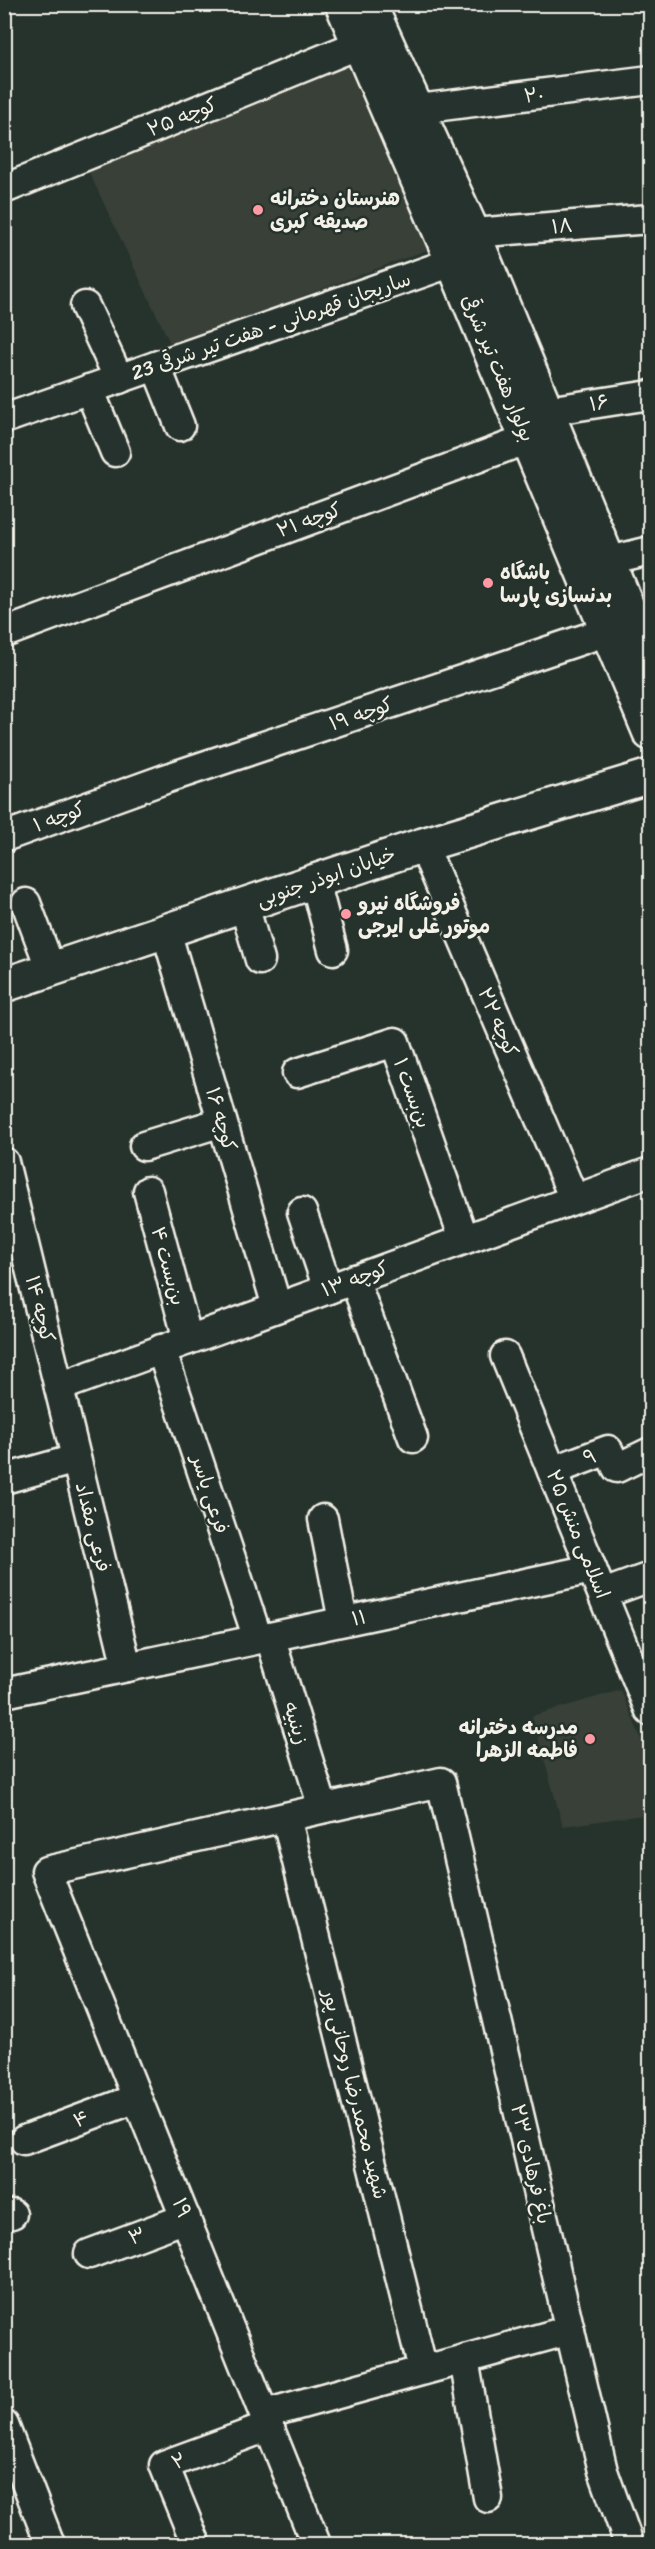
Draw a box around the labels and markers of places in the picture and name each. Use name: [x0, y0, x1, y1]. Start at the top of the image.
place label: هنرستان دخترانه صدیقه کبری: [270, 181, 400, 239]
marker: هنرستان دخترانه صدیقه کبری: [251, 203, 265, 217]
place label: باشگاه بدنسازی پارسا: [500, 555, 612, 613]
marker: باشگاه بدنسازی پارسا: [481, 576, 495, 590]
place label: فروشگاه نیرو موتور علی ایرجی: [356, 886, 490, 944]
marker: فروشگاه نیرو موتور علی ایرجی: [339, 907, 353, 921]
place label: مدرسه دخترانه فاطمه الزهرا: [458, 1710, 578, 1768]
marker: مدرسه دخترانه فاطمه الزهرا: [583, 1732, 597, 1746]

